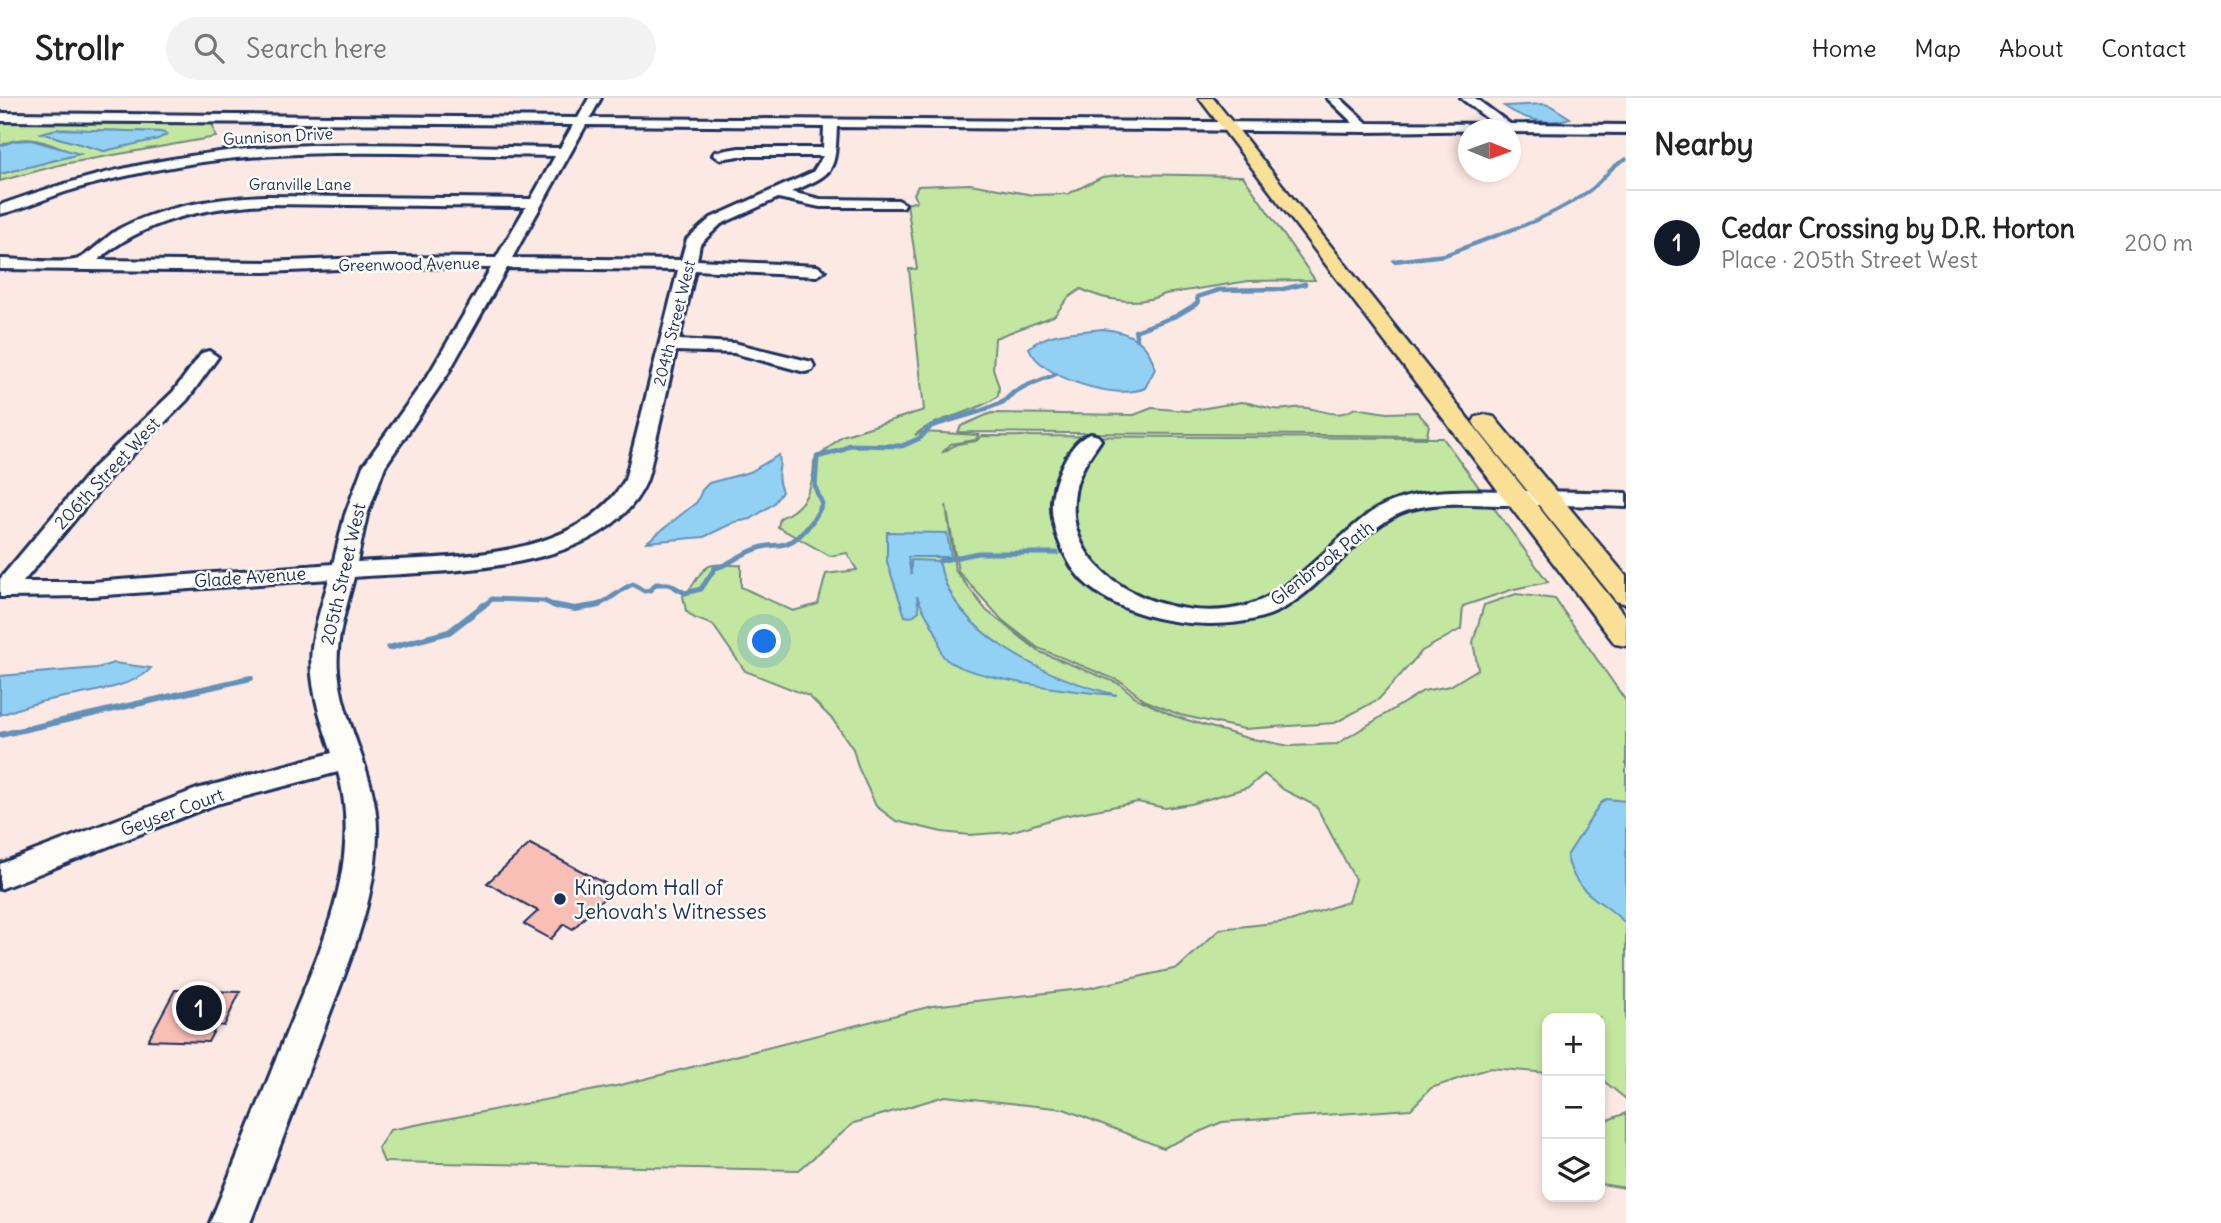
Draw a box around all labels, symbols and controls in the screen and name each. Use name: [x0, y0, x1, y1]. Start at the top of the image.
search box: [166, 17, 656, 80]
text: Strollr: [35, 27, 124, 69]
icon: search: [190, 29, 228, 67]
text: Search here: [246, 32, 387, 65]
text: Home: [1812, 33, 1876, 63]
text: Map: [1914, 33, 1961, 63]
text: About: [1999, 33, 2063, 63]
text: Contact: [2101, 33, 2186, 63]
north arrow: [1458, 119, 1521, 182]
street label: Gunnison Drive: [222, 123, 334, 149]
text: Nearby: [1654, 125, 1754, 163]
street label: Granville Lane: [249, 174, 351, 194]
text: Cedar Crossing by D.R. Horton: [1721, 212, 2075, 245]
text: 1: [1672, 228, 1682, 257]
text: 200 m: [2124, 228, 2193, 257]
text: Place · 205th Street West: [1721, 245, 1978, 274]
street label: Greenwood Avenue: [338, 253, 480, 275]
street label: 204th Street West: [649, 258, 699, 388]
street label: 206th Street West: [49, 412, 165, 534]
street label: 205th Street West: [316, 501, 370, 647]
street label: Glenbrook Path: [1266, 515, 1378, 611]
street label: Glade Avenue: [193, 562, 307, 592]
your location: [747, 624, 781, 658]
street label: Geyser Court: [117, 783, 227, 841]
place label: Kingdom Hall of Jehovah's Witnesses: [574, 874, 767, 925]
marker: Kingdom Hall of Jehovah's Witnesses: [552, 891, 568, 907]
pin: 1: [176, 982, 222, 1034]
map controls: [1542, 1013, 1605, 1202]
button: +: [1542, 1013, 1605, 1076]
button: −: [1542, 1076, 1605, 1139]
button: layers: [1542, 1139, 1605, 1202]

